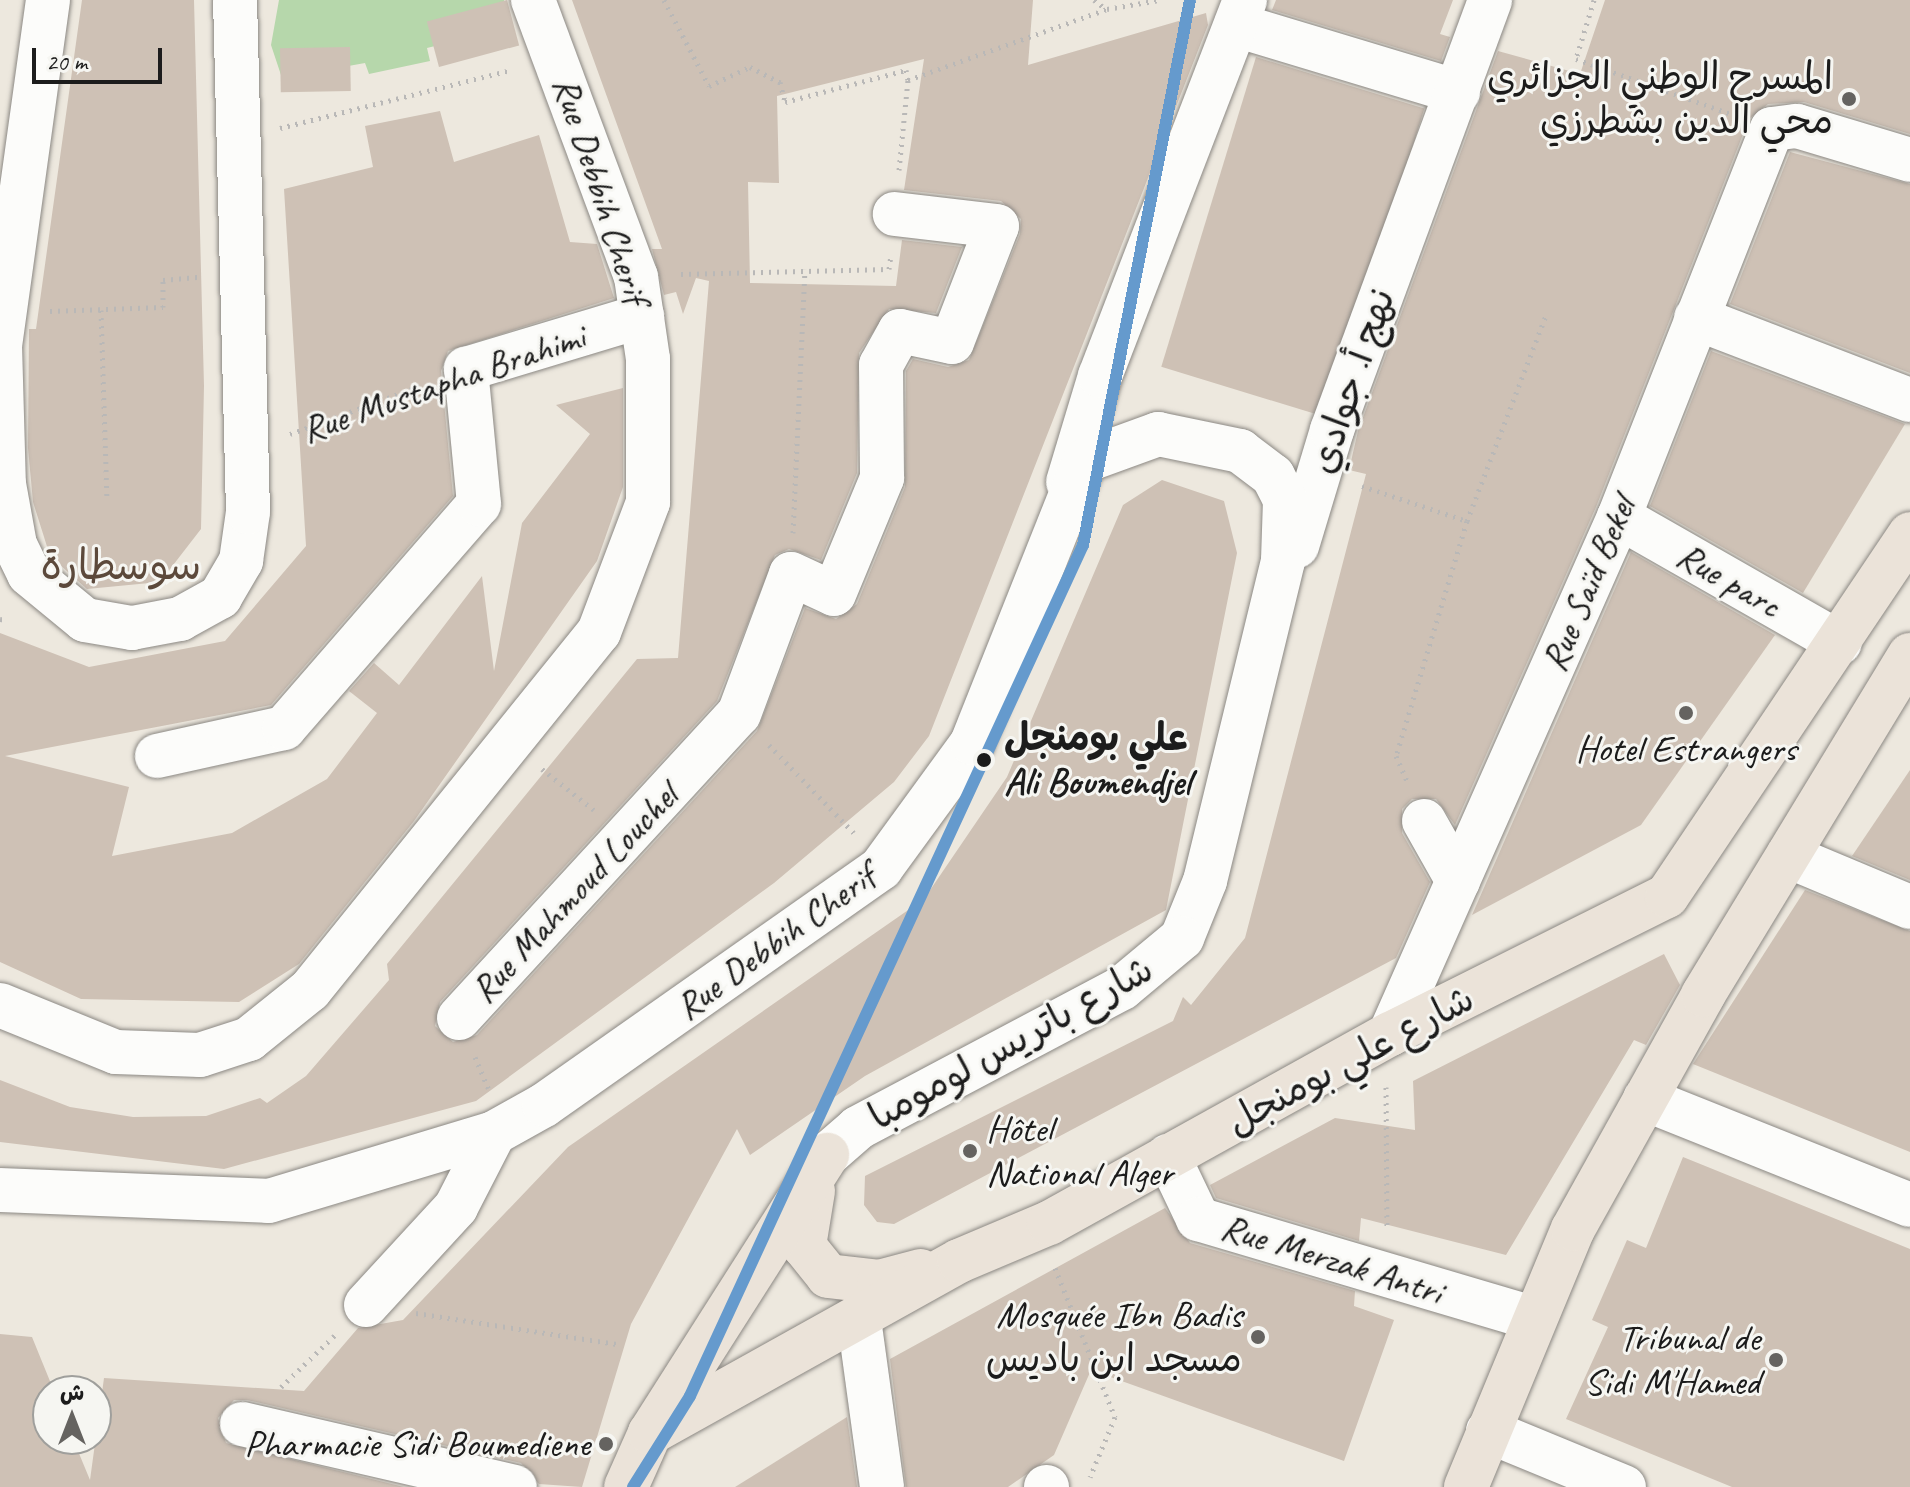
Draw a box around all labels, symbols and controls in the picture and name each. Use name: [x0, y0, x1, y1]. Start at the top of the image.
scale bar: [36, 32, 166, 82]
text: 20 m: [46, 47, 87, 77]
place label: المسرح الوطني الجزائري محي الدين بشطرزي: [1487, 54, 1833, 144]
street label: Rue Debbih Cherif: [543, 71, 659, 309]
marker: المسرح الوطني الجزائري محي الدين بشطرزي: [1840, 90, 1858, 108]
street label: نهج أ. جوادي: [1299, 283, 1405, 479]
street label: Rue Mustapha Brahimi: [296, 313, 590, 453]
street label: Rue Saïd Bekel: [1531, 490, 1645, 678]
street label: Rue parc: [1668, 532, 1790, 628]
district label: سوسطارة: [41, 541, 201, 591]
marker: Hotel Estrangers: [1677, 704, 1695, 722]
place label: علي بومنجل Ali Boumendjel: [1004, 715, 1189, 804]
place label: Hotel Estrangers: [1576, 726, 1796, 772]
marker: علي بومنجل Ali Boumendjel: [971, 747, 997, 773]
street label: Rue Mahmoud Louchel: [460, 773, 688, 1013]
street label: Rue Debbih Cherif: [666, 854, 884, 1030]
street label: شارع باتريس لومومبا: [861, 946, 1161, 1140]
street label: شارع علي بومنجل: [1218, 976, 1482, 1144]
place label: Hôtel National Alger: [986, 1106, 1173, 1196]
marker: Hôtel National Alger: [961, 1142, 979, 1160]
street label: Rue Merzak Antri: [1216, 1204, 1448, 1314]
place label: Mosquée Ibn Badis مسجد ابن باديس: [986, 1292, 1242, 1382]
place label: Tribunal de Sidi M'Hamed: [1584, 1315, 1760, 1404]
marker: Mosquée Ibn Badis مسجد ابن باديس: [1249, 1328, 1267, 1346]
marker: Tribunal de Sidi M'Hamed: [1767, 1351, 1785, 1369]
north arrow: [32, 1375, 112, 1455]
text: ش: [60, 1379, 84, 1407]
place label: Pharmacie Sidi Boumediene: [243, 1421, 590, 1467]
marker: Pharmacie Sidi Boumediene: [597, 1435, 615, 1453]

